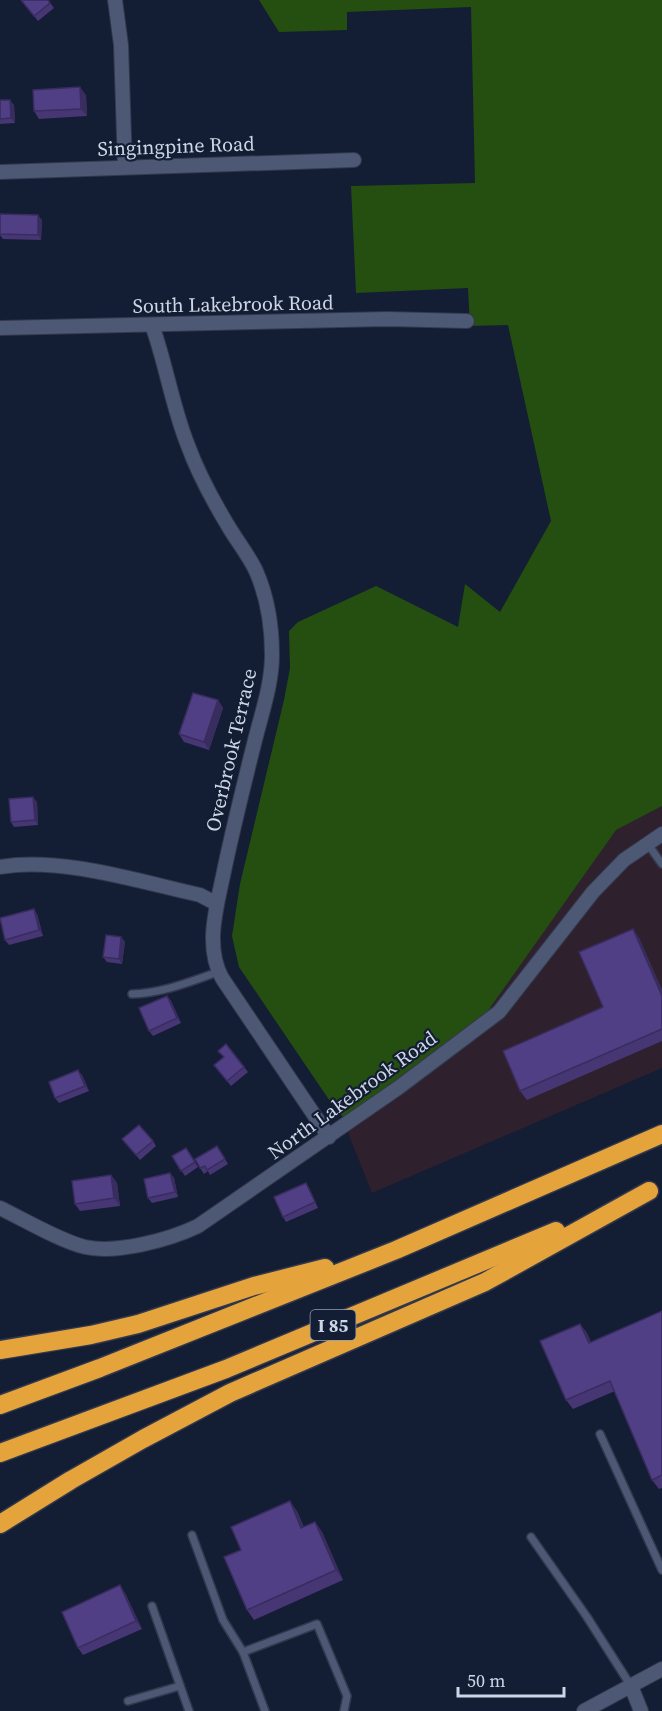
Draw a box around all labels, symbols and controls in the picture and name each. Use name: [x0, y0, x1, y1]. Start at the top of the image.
street label: Singingpine Road: [97, 129, 256, 163]
street label: South Lakebrook Road: [132, 288, 334, 320]
street label: Overbrook Terrace: [199, 666, 263, 834]
street label: North Lakebrook Road: [262, 1024, 443, 1166]
road number: I 85: [310, 1310, 356, 1340]
scale bar: [458, 1660, 564, 1698]
text: 50 m: [467, 1668, 505, 1693]

